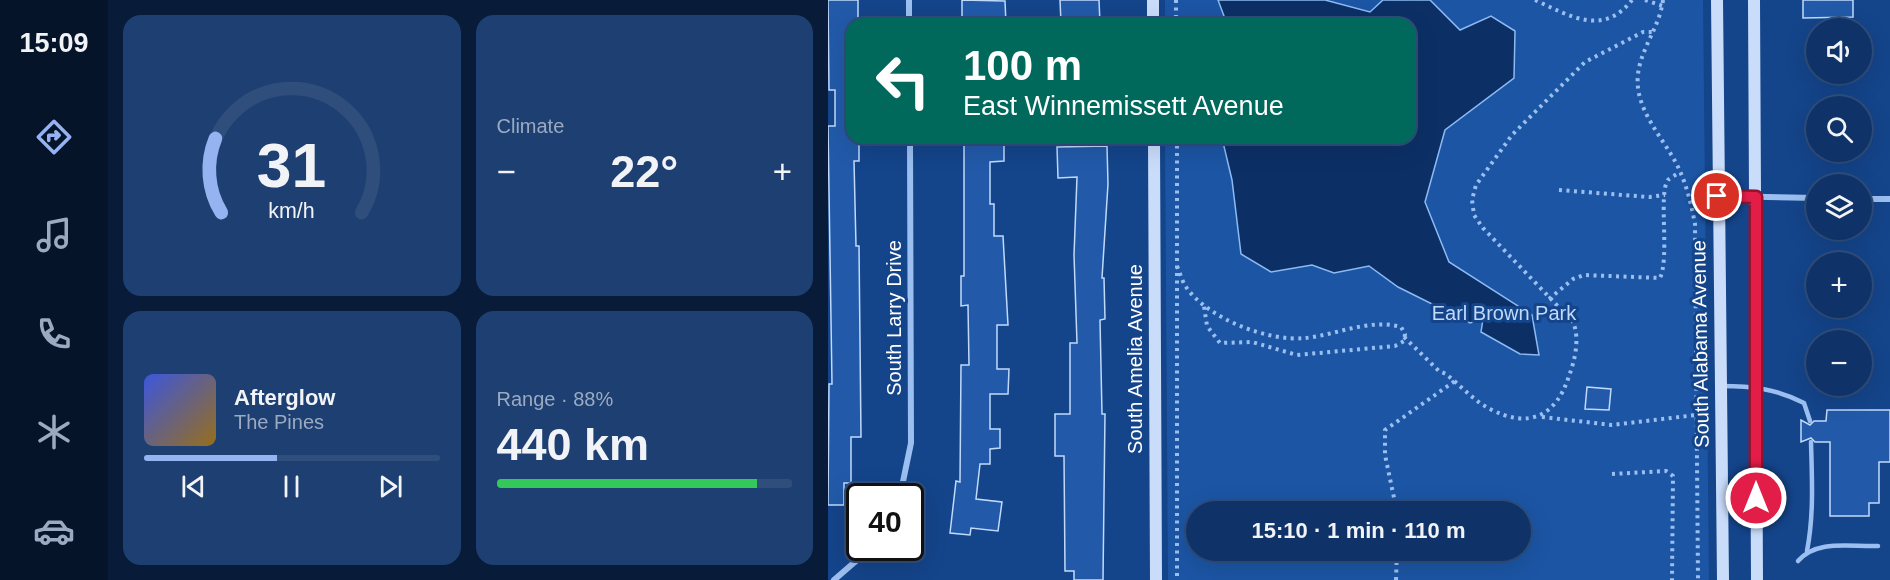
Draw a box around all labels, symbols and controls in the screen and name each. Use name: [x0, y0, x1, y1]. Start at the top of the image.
map controls: [1806, 18, 1872, 396]
button: sound: [1806, 18, 1872, 84]
text: 15:09: [19, 28, 89, 58]
icon: left: [864, 42, 942, 120]
text: 100 m: [963, 42, 1082, 89]
text: East Winnemissett Avenue: [963, 91, 1284, 121]
button: search: [1806, 96, 1872, 162]
text: Climate: [497, 115, 564, 137]
icon: directions: [33, 116, 75, 158]
text: 31: [257, 131, 326, 200]
text: 22°: [610, 146, 678, 197]
text: −: [497, 153, 516, 190]
text: +: [773, 153, 792, 190]
pin: [1691, 170, 1742, 221]
button: layers: [1806, 174, 1872, 240]
icon: arrive: [1700, 179, 1733, 212]
text: km/h: [269, 199, 315, 223]
icon: music: [33, 214, 75, 256]
street label: South Larry Drive: [883, 240, 905, 396]
street label: South Alabama Avenue: [1687, 240, 1713, 448]
button: +: [1806, 252, 1872, 318]
street label: South Amelia Avenue: [1124, 264, 1146, 454]
park label: Earl Brown Park: [1432, 302, 1577, 324]
icon: phone: [33, 313, 75, 355]
button: −: [1806, 330, 1872, 396]
text: Afterglow: [234, 385, 335, 410]
text: Range · 88%: [497, 388, 613, 410]
icon: climate: [33, 411, 75, 453]
text: The Pines: [234, 411, 324, 433]
text: 440 km: [497, 419, 649, 470]
position arrow: [1724, 466, 1788, 530]
icon: previous: [177, 470, 210, 503]
icon: pause: [275, 470, 308, 503]
icon: next: [374, 470, 407, 503]
speed limit sign: 40: [846, 483, 924, 561]
icon: car: [33, 510, 75, 552]
text: 15:10 · 1 min · 110 m: [1252, 518, 1466, 543]

